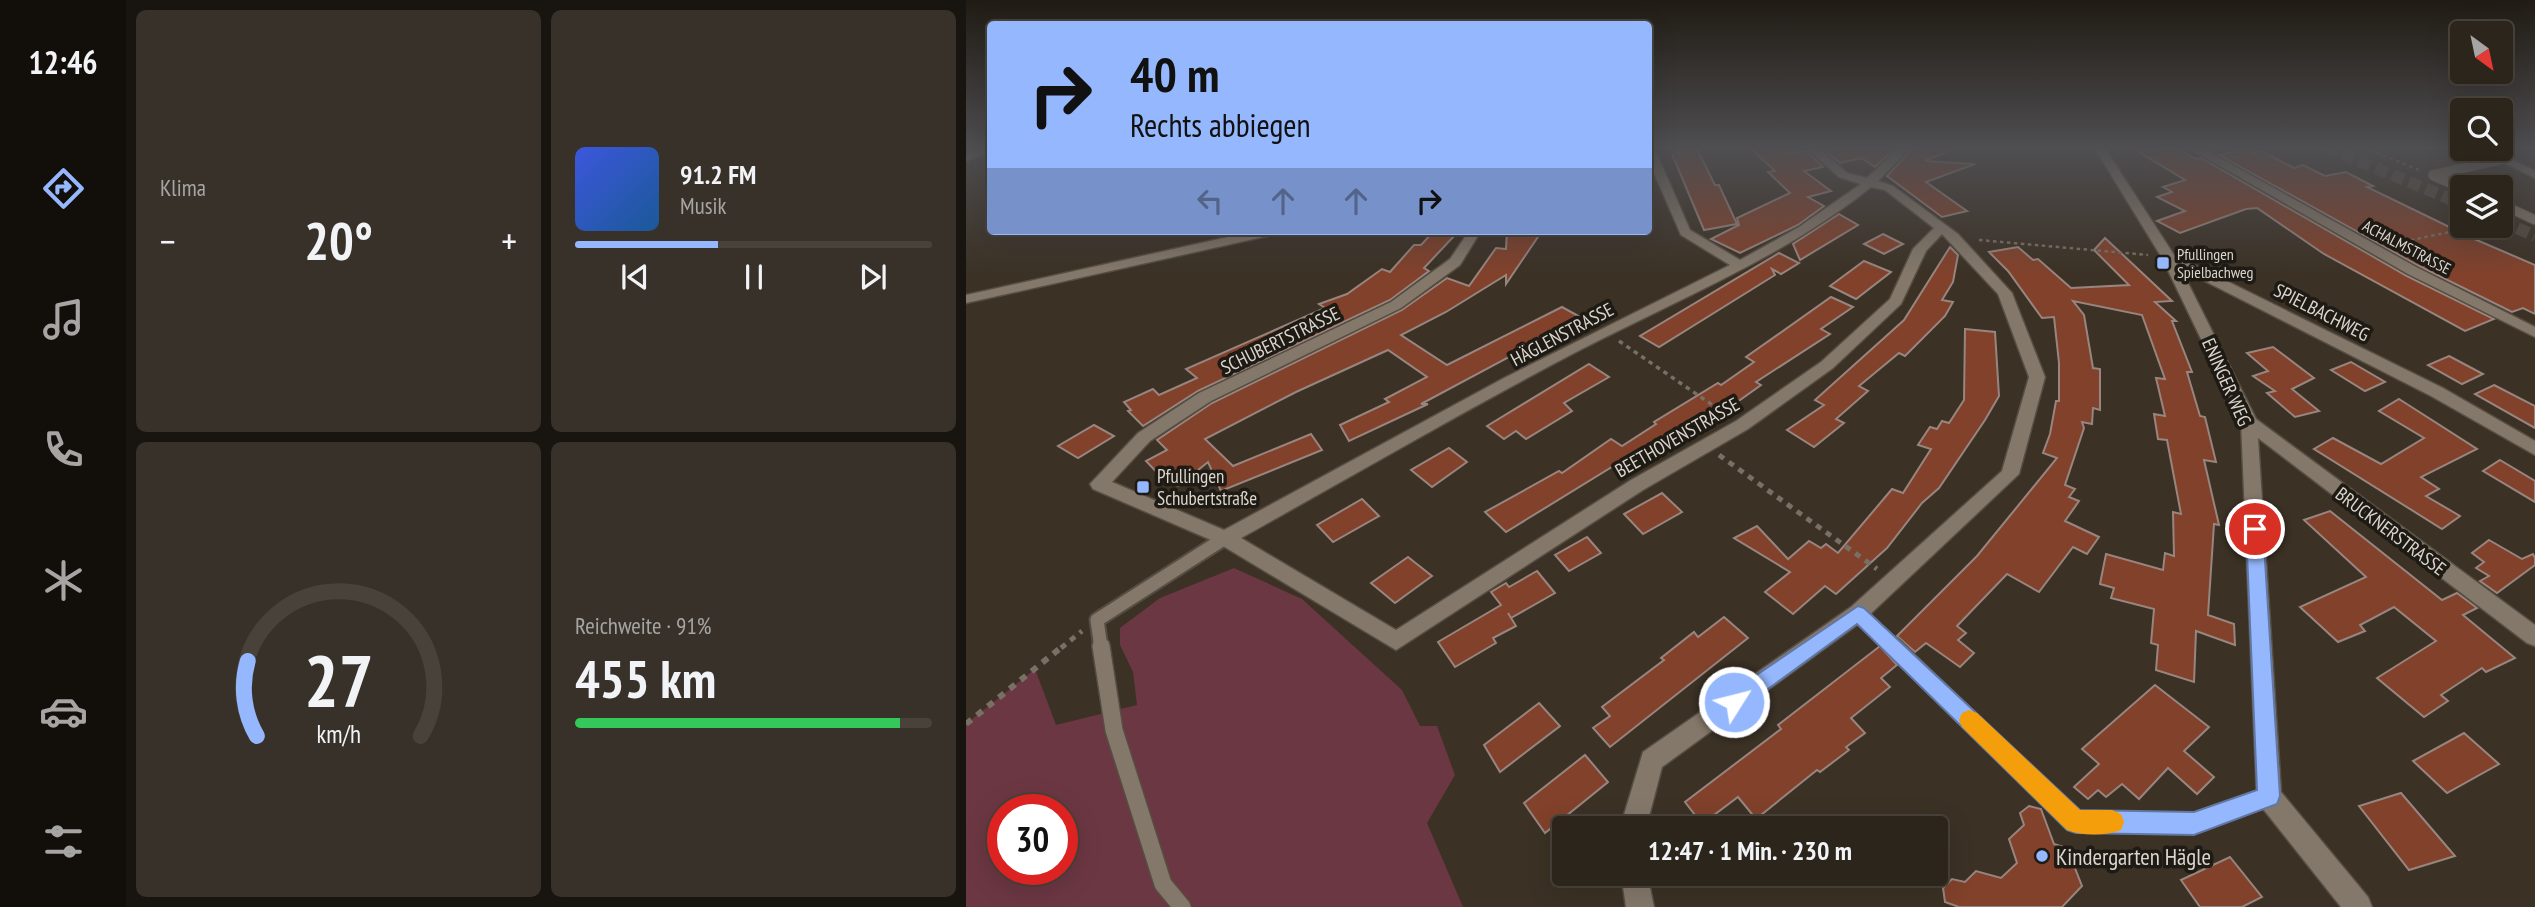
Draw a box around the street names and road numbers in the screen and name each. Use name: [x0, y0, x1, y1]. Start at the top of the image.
street label: ACHALMSTRASSE: [2359, 215, 2455, 279]
street label: SPIELBACHWEG: [2270, 278, 2374, 346]
street label: HÄGLENSTRASSE: [1506, 297, 1618, 371]
street label: SCHUBERTSTRASSE: [1217, 301, 1343, 379]
street label: ENINGER WEG: [2197, 334, 2257, 430]
street label: BEETHOVENSTRASSE: [1610, 392, 1744, 482]
street label: BRUCKNERSTRASSE: [2331, 482, 2451, 580]

